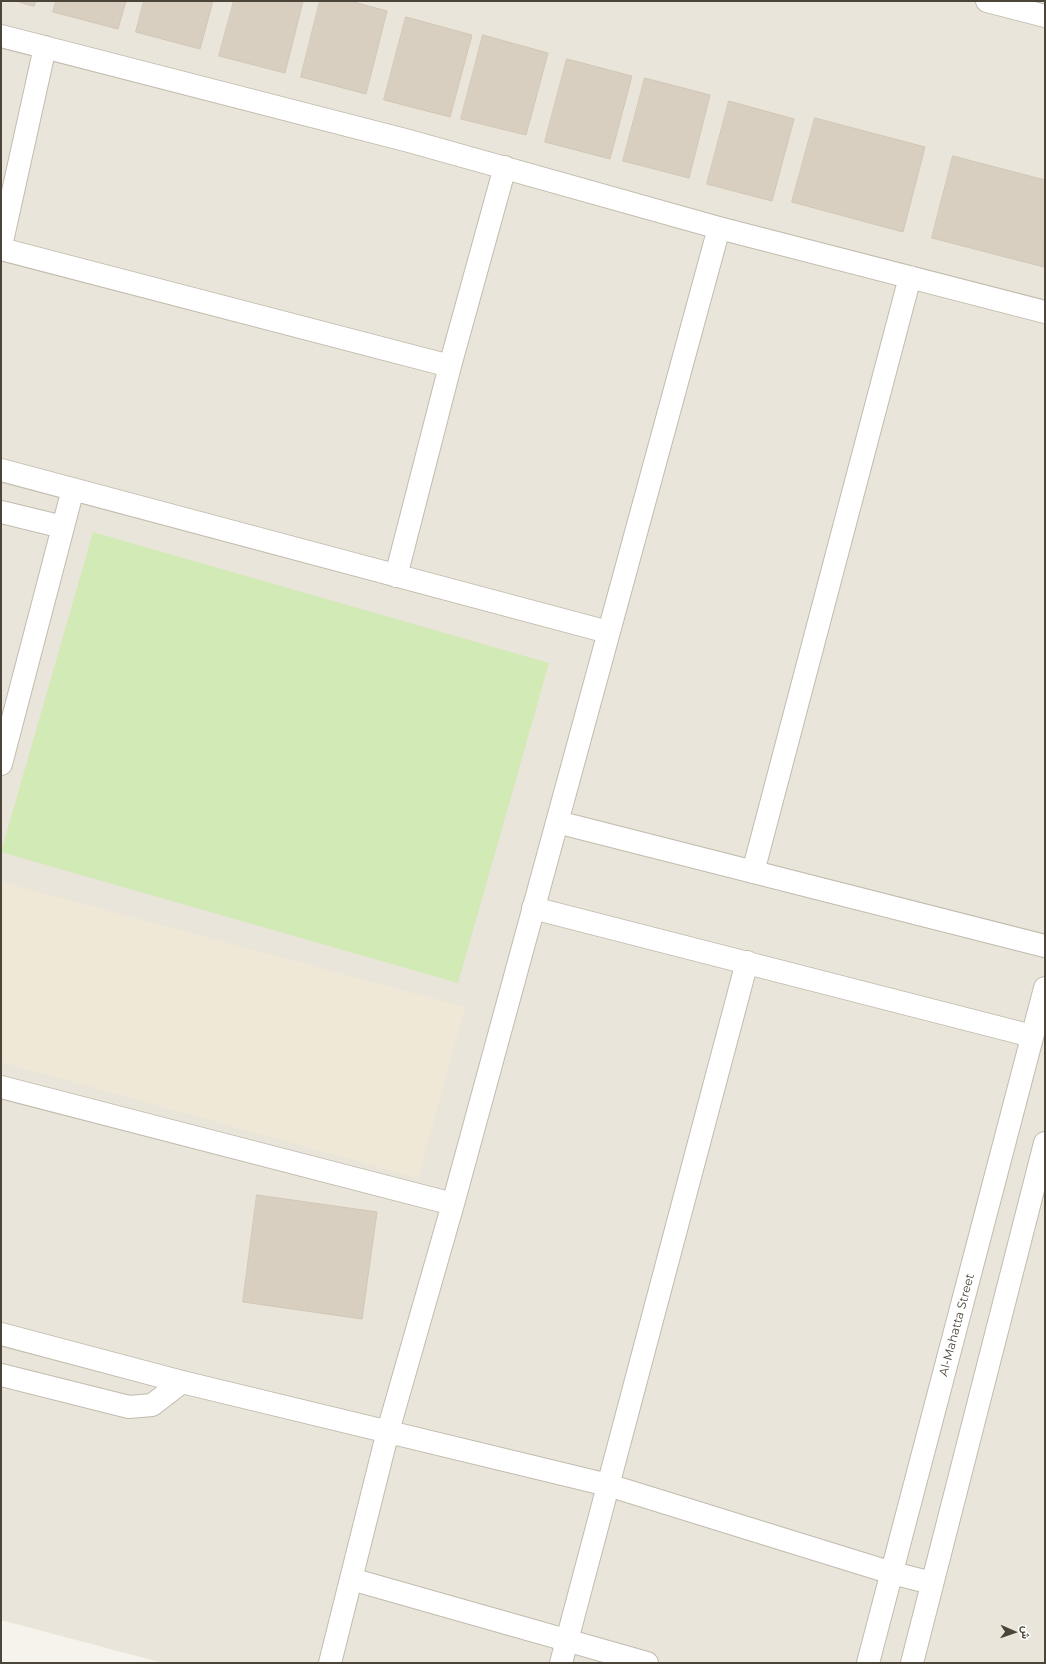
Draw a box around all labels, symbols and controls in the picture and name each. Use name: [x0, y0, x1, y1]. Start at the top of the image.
street label: Al-Mahatta Street: [936, 1272, 978, 1378]
north arrow: [994, 1612, 1034, 1652]
text: ش: [1019, 1626, 1033, 1639]

